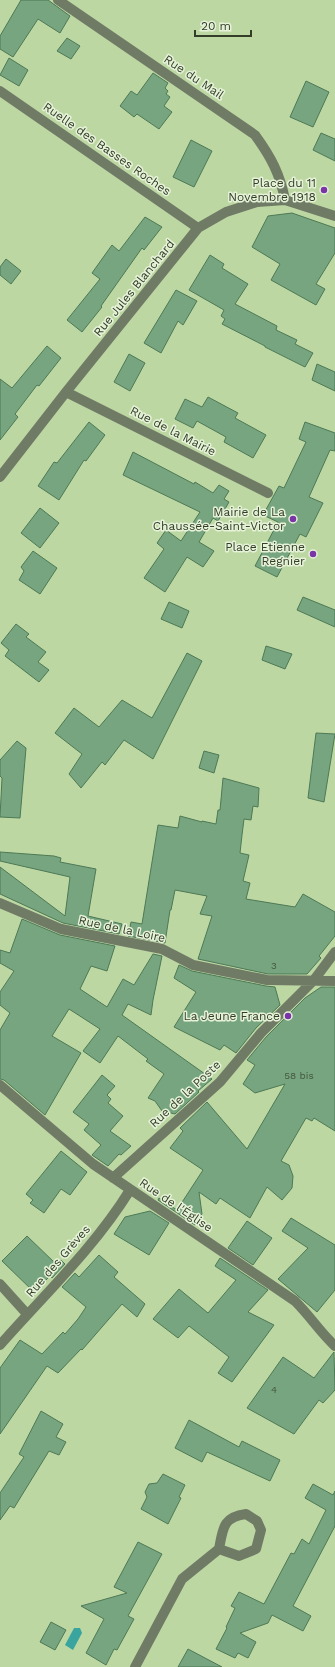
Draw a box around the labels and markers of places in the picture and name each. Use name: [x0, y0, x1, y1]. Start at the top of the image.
place label: Place du 11 Novembre 1918: [228, 176, 316, 204]
marker: Place du 11 Novembre 1918: [319, 185, 329, 195]
place label: Mairie de La Chaussée-Saint-Victor: [153, 505, 285, 533]
marker: Mairie de La Chaussée-Saint-Victor: [288, 514, 298, 524]
place label: Place Etienne Regnier: [225, 540, 305, 568]
marker: Place Etienne Regnier: [308, 549, 318, 559]
place label: La Jeune France: [184, 1009, 280, 1023]
marker: La Jeune France: [283, 1011, 293, 1021]

